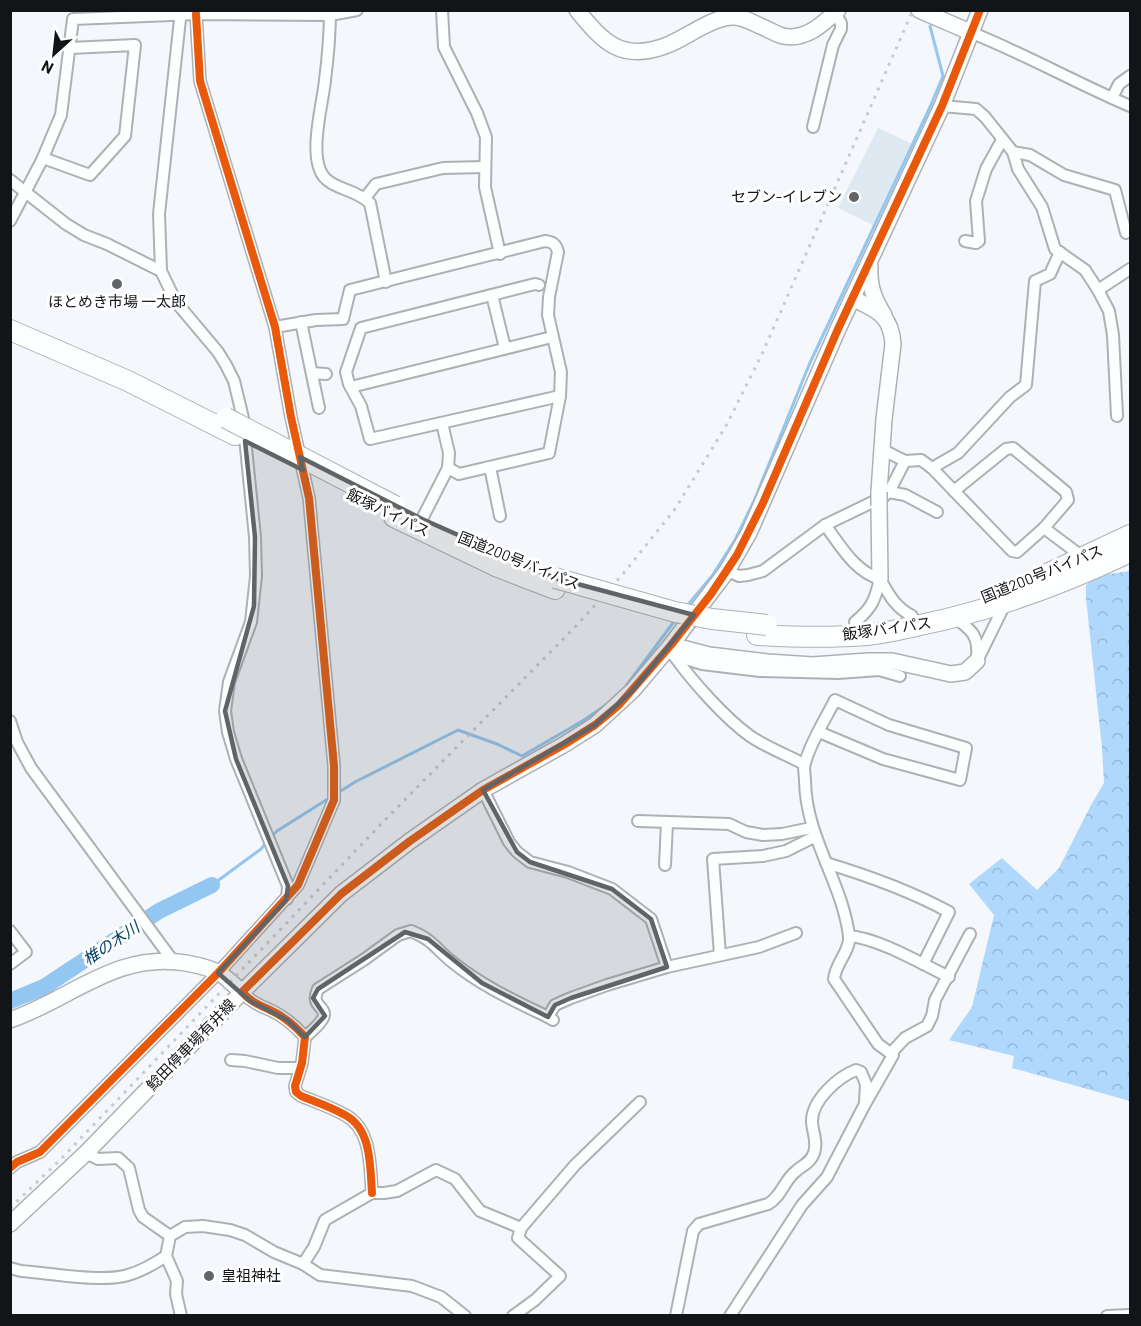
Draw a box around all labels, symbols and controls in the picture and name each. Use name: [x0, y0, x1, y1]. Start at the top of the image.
north arrow: [24, 24, 84, 84]
text: N: [38, 57, 56, 79]
place label: セブン-イレブン: [731, 187, 842, 205]
marker: セブン-イレブン: [847, 190, 861, 204]
marker: ほとめき市場 一太郎: [110, 277, 124, 291]
place label: ほとめき市場 一太郎: [48, 292, 186, 310]
street label: 飯塚バイパス: [344, 484, 433, 540]
street label: 国道200号バイパス: [456, 527, 583, 593]
street label: 国道200号バイパス: [978, 540, 1105, 606]
street label: 飯塚バイパス: [841, 613, 933, 643]
water label: 椎の木川: [79, 916, 144, 968]
street label: 鯰田停車場有井線: [142, 995, 238, 1094]
place label: 皇祖神社: [221, 1266, 281, 1284]
marker: 皇祖神社: [202, 1269, 216, 1283]

